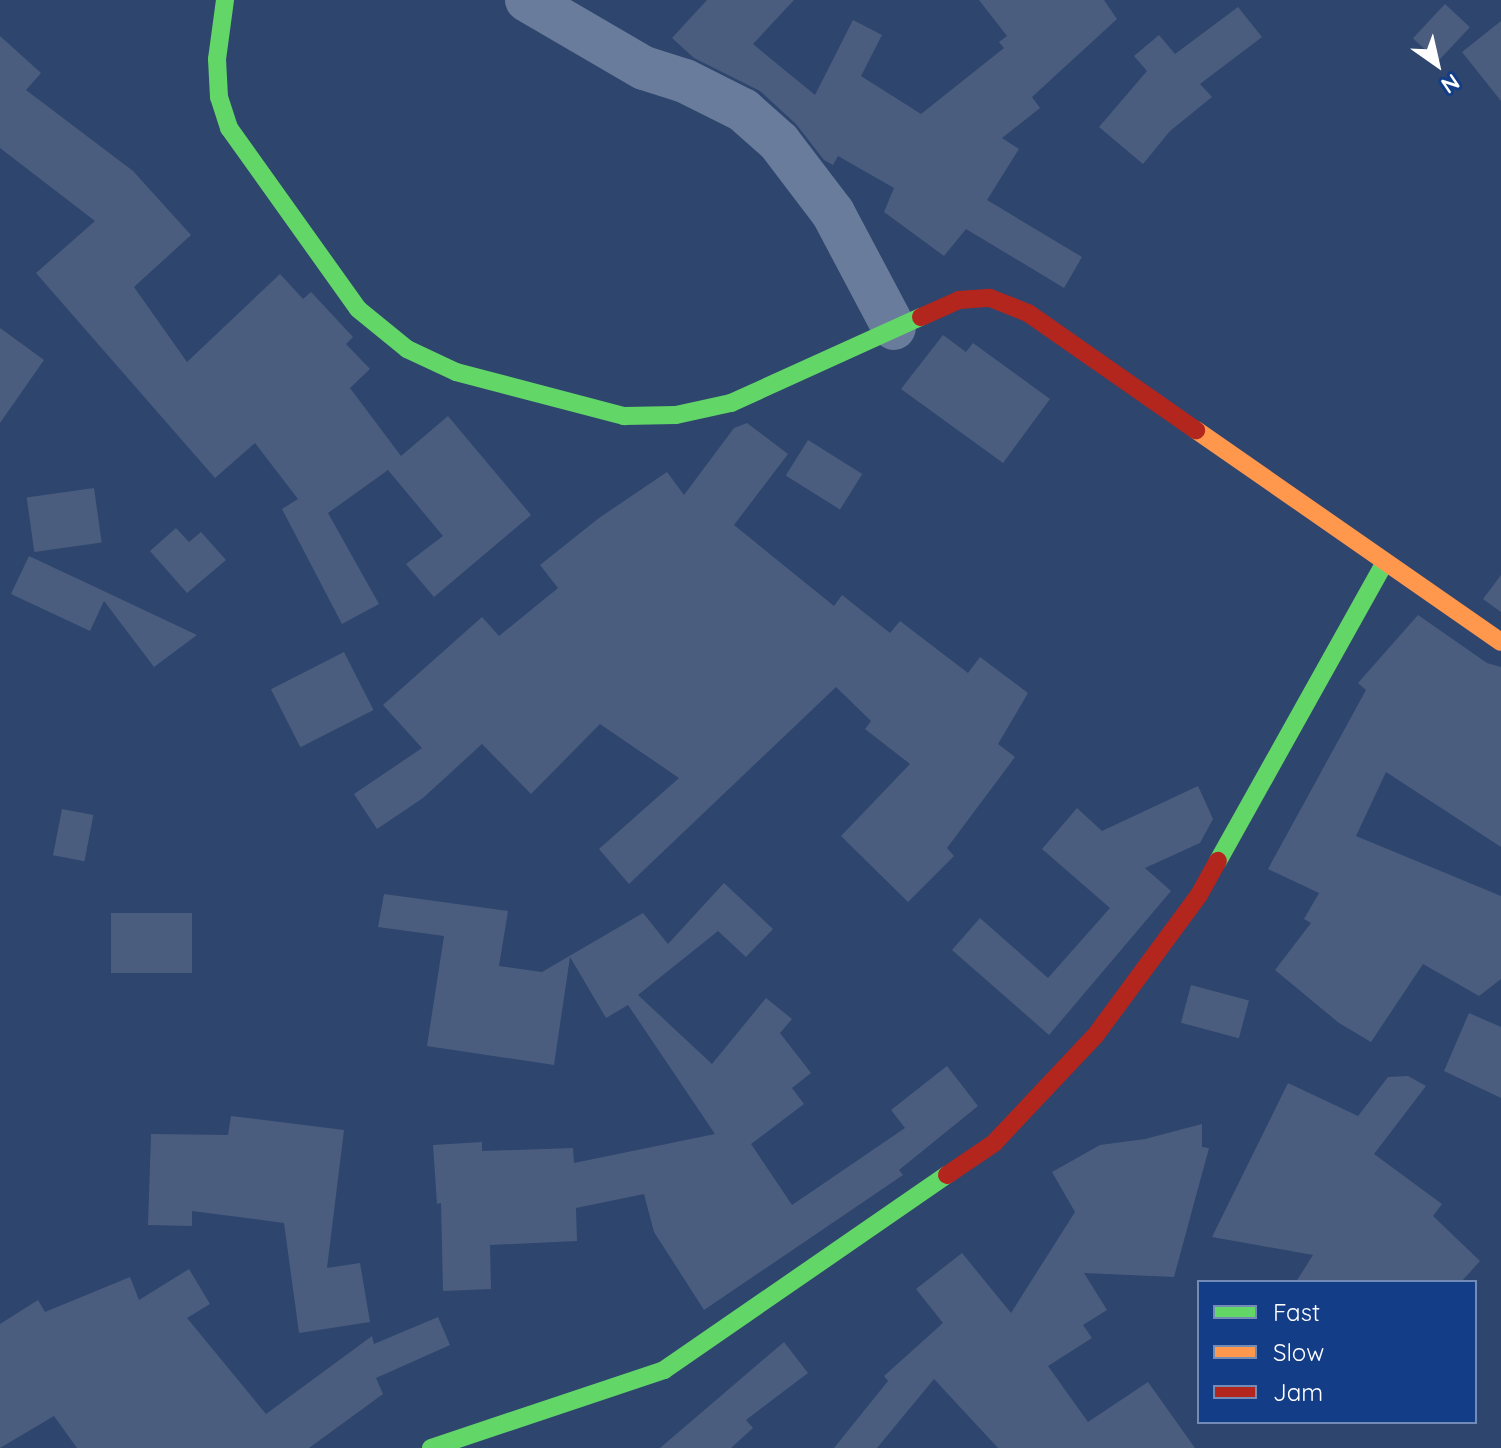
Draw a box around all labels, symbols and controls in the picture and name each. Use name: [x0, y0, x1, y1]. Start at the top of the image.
north arrow: [1397, 24, 1477, 104]
text: N: [1436, 68, 1465, 100]
legend: [1197, 1280, 1477, 1424]
text: Fast: [1273, 1297, 1320, 1327]
text: Slow: [1273, 1337, 1324, 1367]
text: Jam: [1273, 1377, 1323, 1407]

